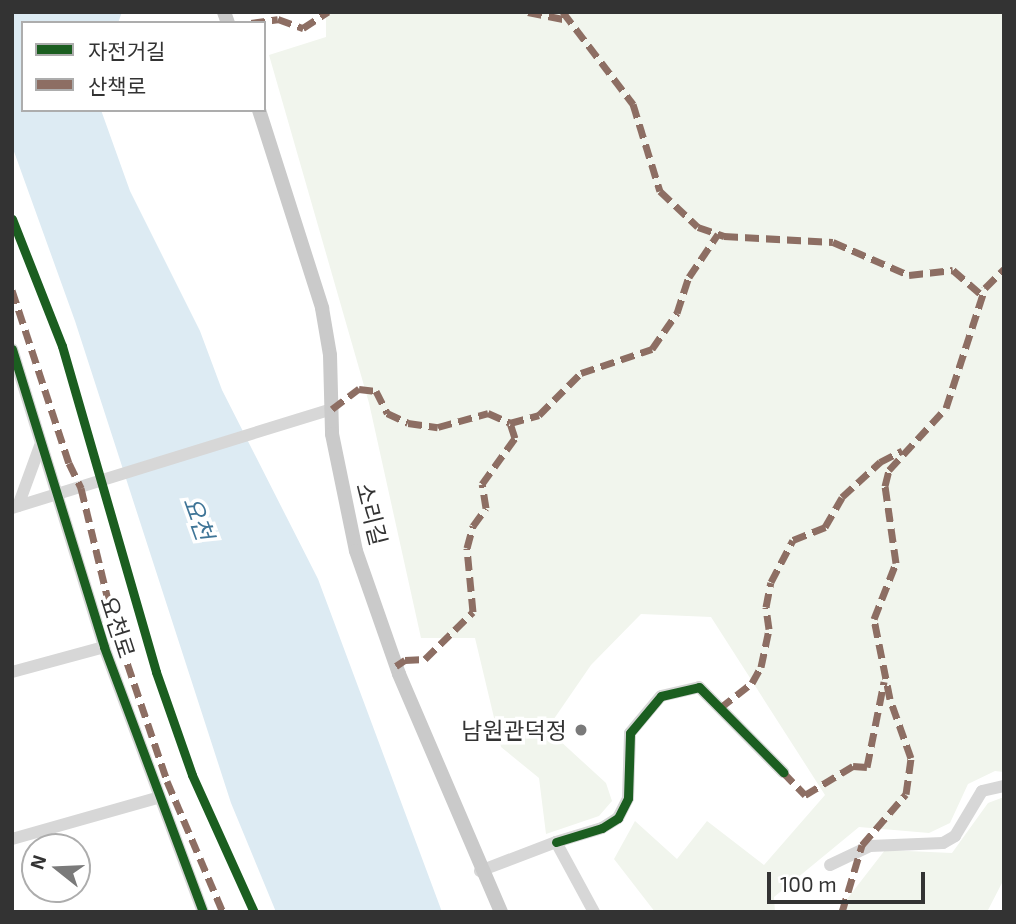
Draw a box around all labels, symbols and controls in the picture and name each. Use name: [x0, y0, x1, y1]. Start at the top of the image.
legend: [21, 21, 266, 112]
text: 자전거길: [88, 38, 165, 63]
text: 산책로: [88, 73, 146, 98]
street label: 소리길: [351, 480, 393, 548]
water label: 요천: [178, 492, 220, 544]
street label: 요천로: [95, 593, 141, 661]
place label: 남원관덕정: [461, 716, 567, 744]
marker: 남원관덕정: [573, 722, 589, 738]
north arrow: [21, 833, 91, 903]
text: N: [24, 852, 51, 872]
scale bar: [771, 858, 928, 902]
text: 100 m: [780, 871, 837, 896]

